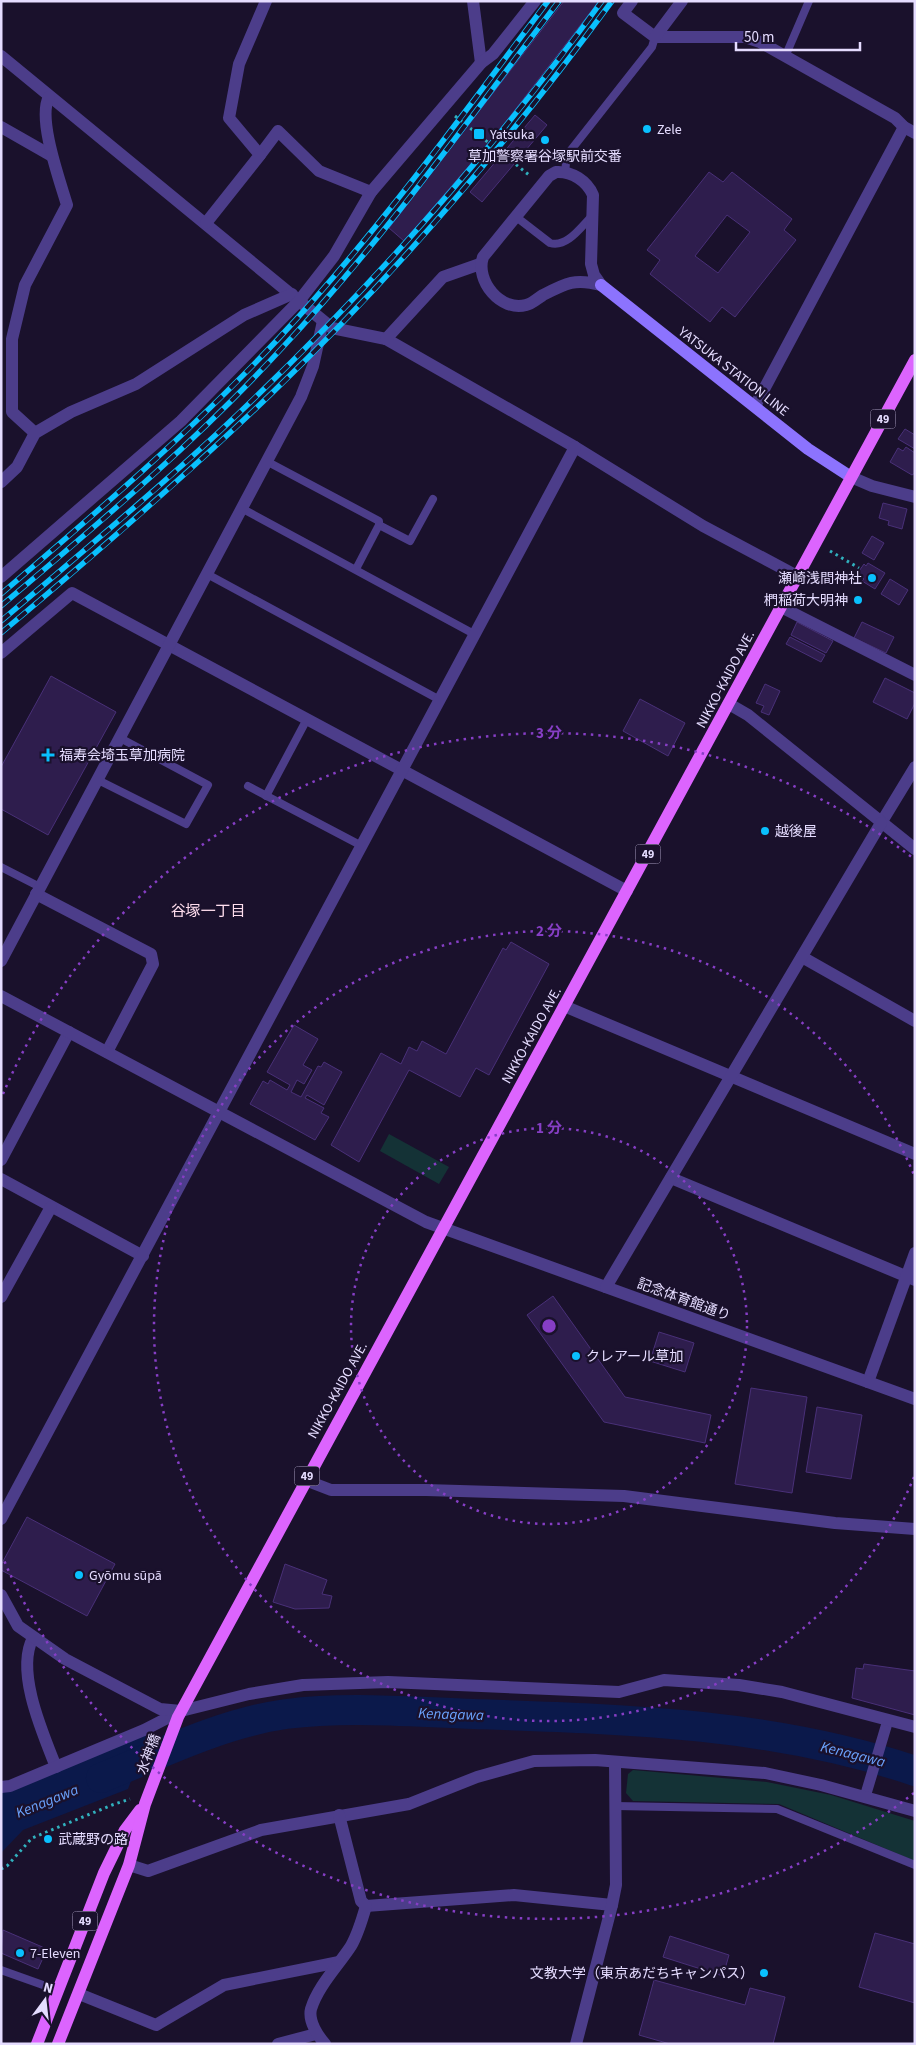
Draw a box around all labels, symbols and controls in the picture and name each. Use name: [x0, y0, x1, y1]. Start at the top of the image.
scale bar: [736, 20, 860, 52]
text: 50 m: [744, 27, 774, 48]
place label: Zele: [657, 120, 682, 140]
marker: Zele: [641, 123, 653, 135]
place label: Yatsuka: [489, 125, 535, 145]
marker: Yatsuka: [472, 127, 486, 141]
marker: 草加警察署谷塚駅前交番: [539, 134, 551, 146]
place label: 草加警察署谷塚駅前交番: [468, 147, 622, 167]
street label: YATSUKA STATION LINE: [673, 322, 793, 421]
road number: 49: [870, 409, 896, 428]
place label: 瀬崎浅間神社: [778, 569, 862, 589]
marker: 瀬崎浅間神社: [866, 572, 878, 584]
place label: 椚稲荷大明神: [764, 591, 848, 611]
marker: 椚稲荷大明神: [852, 594, 864, 606]
street label: NIKKO-KAIDO AVE.: [692, 627, 760, 732]
text: 3 分: [536, 723, 562, 744]
place label: 福寿会埼玉草加病院: [59, 746, 185, 766]
marker: 福寿会埼玉草加病院: [41, 748, 55, 762]
place label: 越後屋: [775, 822, 817, 842]
marker: 越後屋: [759, 825, 771, 837]
road number: 49: [636, 844, 660, 864]
district label: 谷塚一丁目: [170, 901, 246, 922]
text: 2 分: [536, 921, 562, 942]
street label: NIKKO-KAIDO AVE.: [497, 984, 567, 1087]
text: 1 分: [536, 1118, 562, 1139]
street label: 記念体育館通り: [634, 1274, 733, 1326]
centre of rings: [540, 1317, 558, 1335]
street label: NIKKO-KAIDO AVE.: [303, 1339, 373, 1442]
place label: クレアール草加: [586, 1347, 683, 1367]
marker: クレアール草加: [570, 1350, 582, 1362]
road number: 49: [294, 1466, 320, 1485]
place label: Gyōmu sūpā: [89, 1566, 162, 1586]
marker: Gyōmu sūpā: [73, 1569, 85, 1581]
water label: Kenagawa: [418, 1703, 484, 1726]
street label: 水神橋: [132, 1731, 166, 1778]
water label: Kenagawa: [818, 1736, 887, 1773]
water label: Kenagawa: [13, 1779, 82, 1824]
place label: 武蔵野の路: [58, 1830, 128, 1850]
marker: 武蔵野の路: [42, 1833, 54, 1845]
road number: 49: [72, 1912, 98, 1930]
place label: 7-Eleven: [30, 1944, 80, 1964]
marker: 7-Eleven: [14, 1947, 26, 1959]
place label: 文教大学（東京あだちキャンパス）: [530, 1964, 754, 1984]
marker: 文教大学（東京あだちキャンパス）: [758, 1967, 770, 1979]
north arrow: [20, 1975, 70, 2025]
text: N: [41, 1978, 55, 1999]

